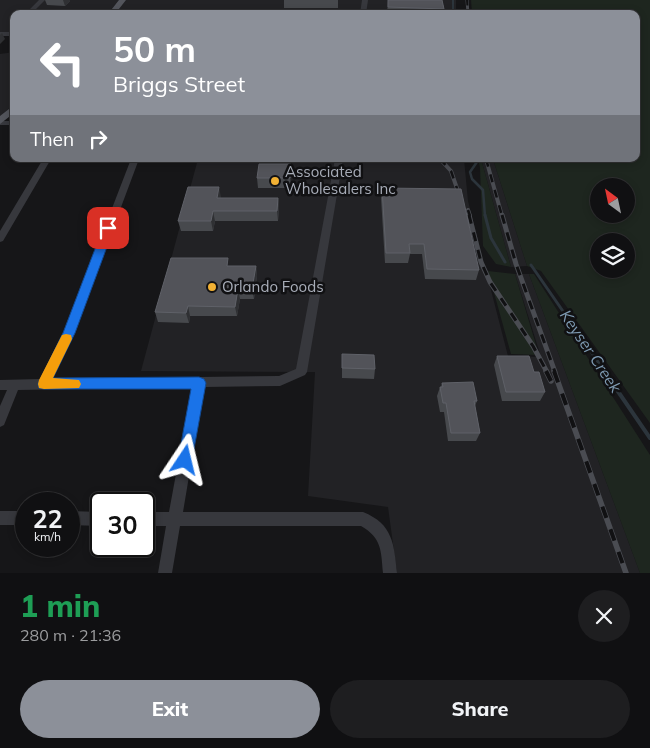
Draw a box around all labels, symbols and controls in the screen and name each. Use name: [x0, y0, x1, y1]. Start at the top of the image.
text: 50 m: [113, 27, 196, 71]
icon: left: [30, 30, 95, 95]
text: Briggs Street: [113, 70, 245, 98]
icon: right: [84, 125, 112, 153]
text: Then: [30, 127, 74, 151]
place label: Associated Wholesalers Inc: [285, 162, 396, 198]
marker: Associated Wholesalers Inc: [269, 175, 281, 187]
north arrow: [590, 178, 635, 222]
map controls: [590, 178, 635, 278]
pin: [87, 207, 129, 249]
icon: arrive: [94, 214, 122, 242]
button: layers: [590, 233, 635, 278]
place label: Orlando Foods: [222, 277, 324, 296]
marker: Orlando Foods: [206, 281, 218, 293]
water label: Keyser Creek: [556, 306, 627, 397]
position arrow: [158, 433, 210, 485]
speed limit sign: 30: [90, 492, 155, 557]
text: 22: [32, 503, 63, 534]
text: km/h: [34, 529, 61, 544]
text: 1 min: [20, 587, 100, 625]
button: close: [578, 590, 630, 642]
text: 280 m · 21:36: [20, 625, 121, 645]
button: Exit: [20, 680, 320, 738]
button: Share: [330, 680, 630, 738]

